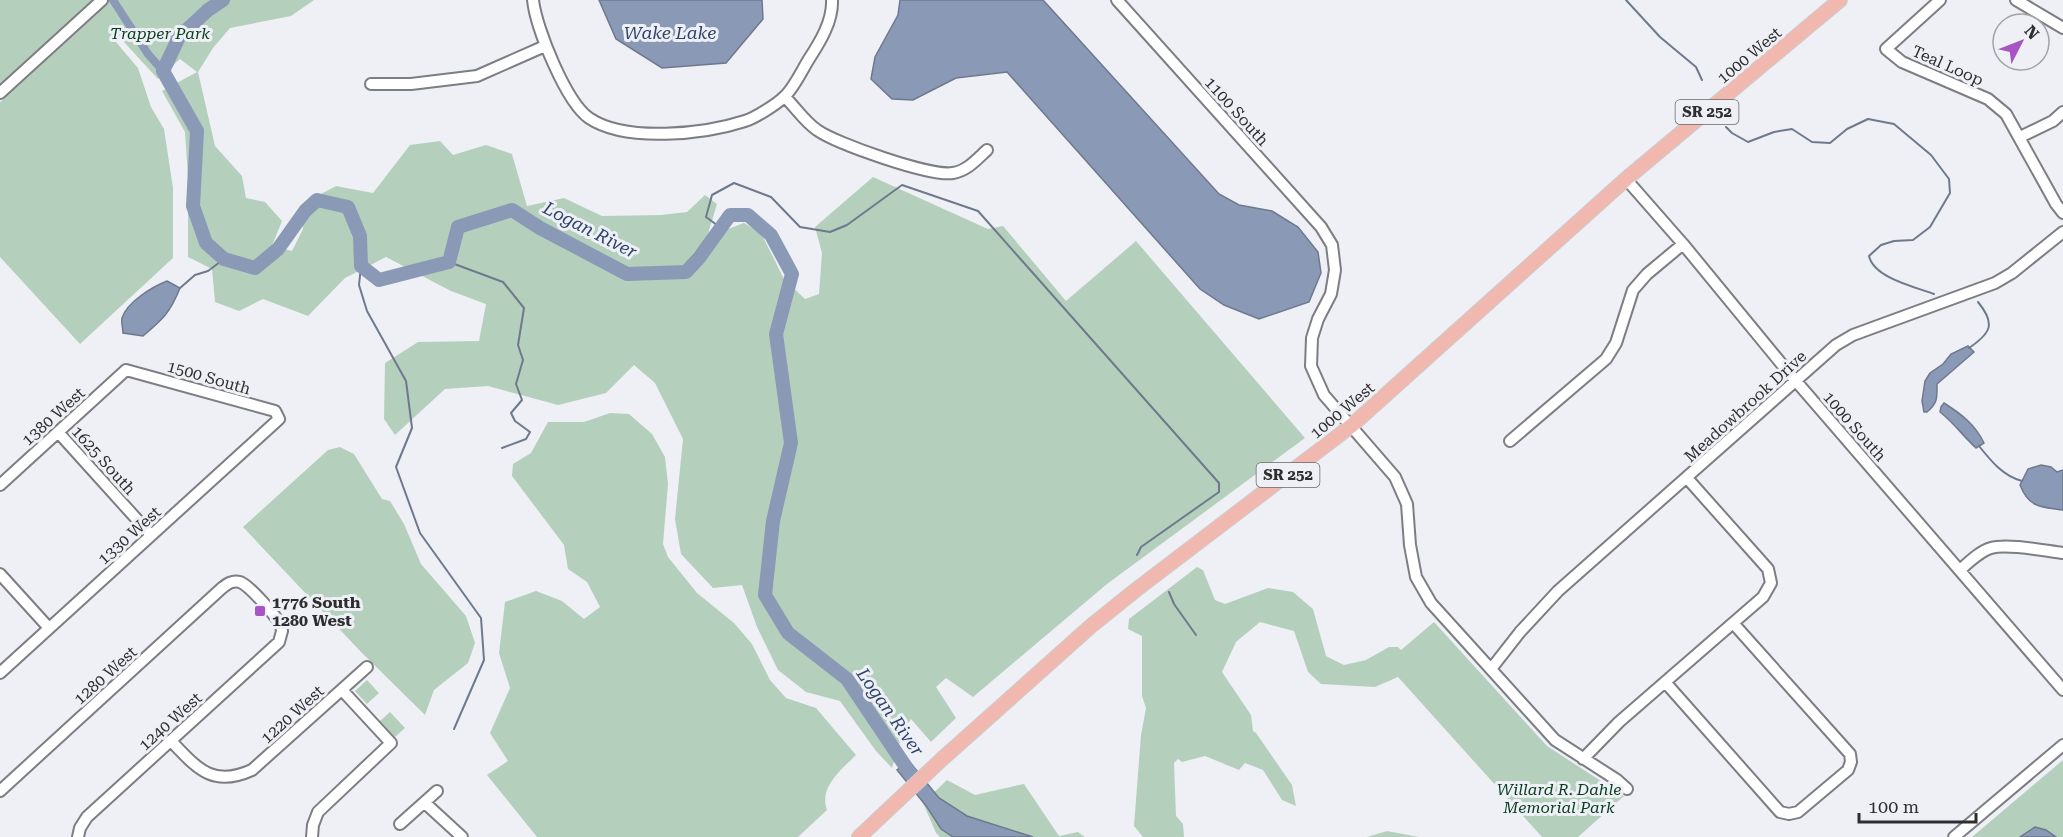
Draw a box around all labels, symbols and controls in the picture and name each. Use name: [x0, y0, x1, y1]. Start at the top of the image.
north arrow: [1991, 12, 2051, 72]
text: N: [2021, 21, 2043, 43]
water label: Wake Lake: [624, 22, 716, 43]
street label: 1000 West: [1713, 23, 1785, 88]
park label: Trapper Park: [110, 24, 210, 43]
street label: Teal Loop: [1909, 41, 1986, 90]
street label: 1100 South: [1201, 73, 1273, 150]
road number: SR 252: [1676, 100, 1738, 124]
water label: Logan River: [539, 196, 641, 262]
street label: Meadowbrook Drive: [1680, 346, 1810, 466]
street label: 1500 South: [165, 356, 253, 398]
street label: 1000 West: [1306, 378, 1378, 443]
street label: 1380 West: [18, 383, 89, 449]
street label: 1000 South: [1819, 388, 1890, 465]
street label: 1625 South: [68, 422, 140, 499]
road number: SR 252: [1256, 463, 1320, 487]
street label: 1330 West: [94, 502, 165, 568]
place label: 1776 South 1280 West: [272, 593, 361, 630]
marker: 1776 South 1280 West: [253, 604, 267, 618]
street label: 1280 West: [70, 642, 141, 708]
water label: Logan River: [852, 663, 929, 760]
street label: 1220 West: [257, 681, 328, 747]
street label: 1240 West: [135, 688, 206, 754]
park label: Willard R. Dahle Memorial Park: [1497, 780, 1621, 817]
scale bar: [1859, 786, 1976, 824]
text: 100 m: [1868, 796, 1919, 817]

